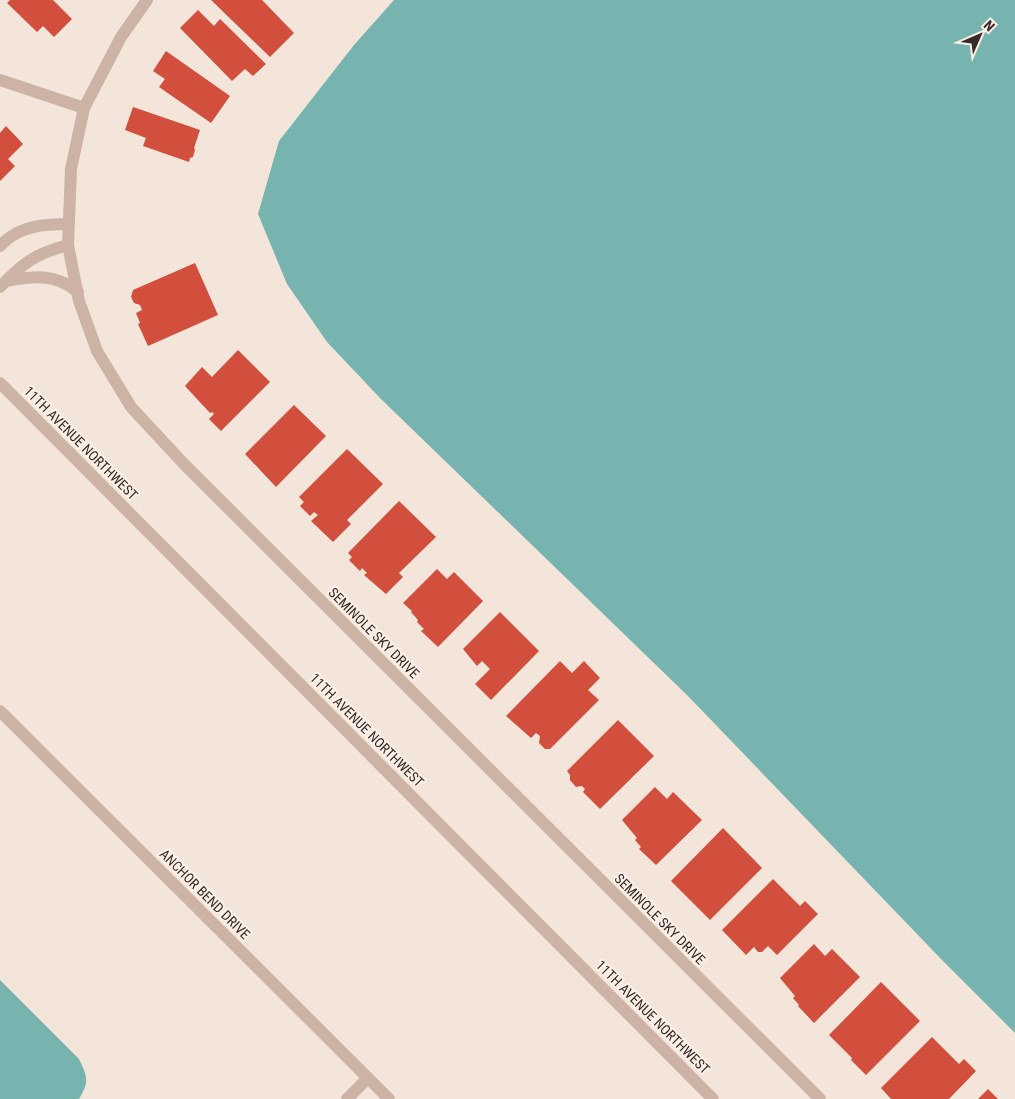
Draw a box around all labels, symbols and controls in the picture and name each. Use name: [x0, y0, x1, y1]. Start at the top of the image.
north arrow: [955, 10, 1005, 60]
text: N: [981, 17, 998, 34]
street label: 11TH AVENUE NORTHWEST: [21, 383, 141, 503]
street label: SEMINOLE SKY DRIVE: [325, 584, 423, 682]
street label: 11TH AVENUE NORTHWEST: [307, 670, 427, 790]
street label: ANCHOR BEND DRIVE: [157, 846, 253, 942]
street label: SEMINOLE SKY DRIVE: [611, 870, 709, 968]
street label: 11TH AVENUE NORTHWEST: [593, 957, 713, 1077]

